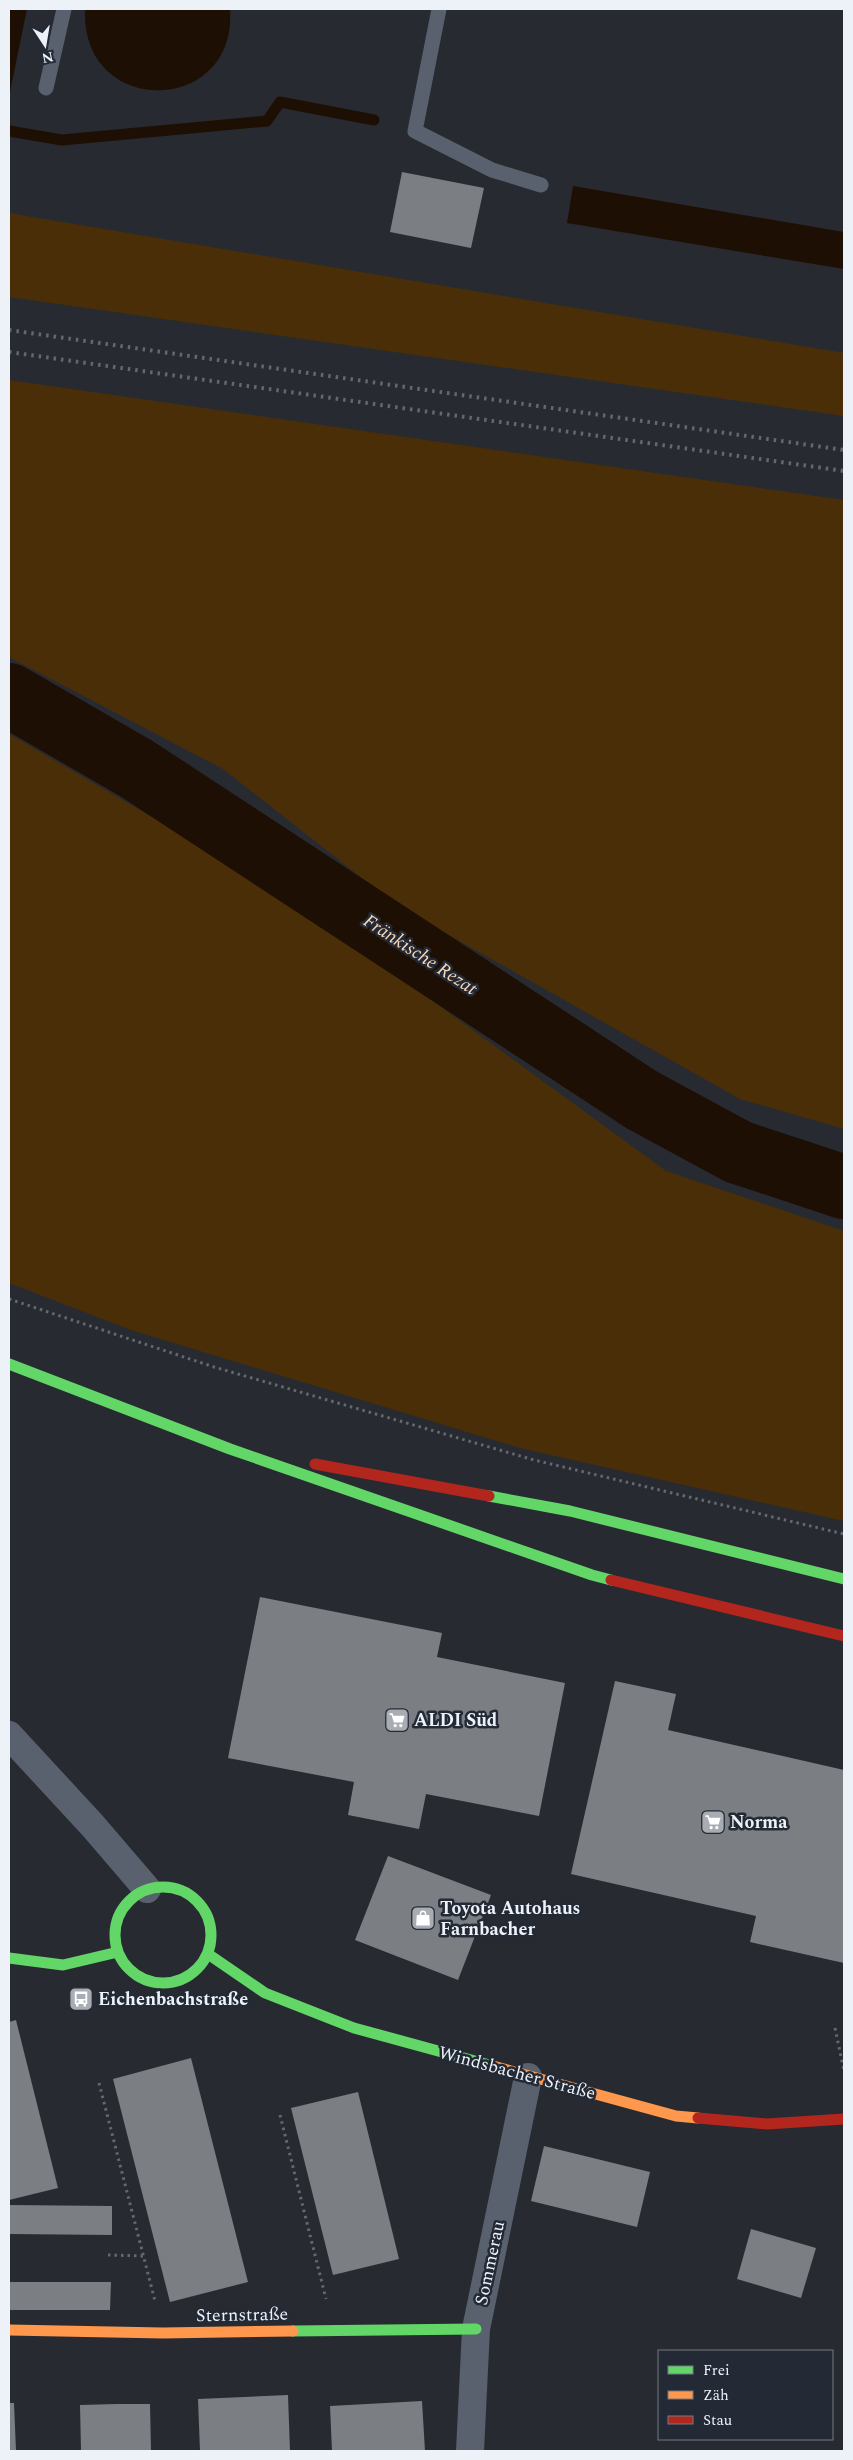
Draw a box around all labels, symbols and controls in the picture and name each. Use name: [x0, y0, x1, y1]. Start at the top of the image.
north arrow: [20, 20, 70, 70]
text: N: [40, 46, 55, 69]
water label: Fränkische Rezat: [357, 907, 484, 1004]
supermarket icon: ALDI Süd: [384, 1707, 410, 1733]
place label: ALDI Süd: [414, 1707, 498, 1734]
supermarket icon: Norma: [700, 1809, 726, 1835]
place label: Norma: [730, 1809, 788, 1836]
place label: Toyota Autohaus Farnbacher: [440, 1895, 580, 1943]
shop icon: Toyota Autohaus Farnbacher: [410, 1905, 436, 1931]
bus stop icon: Eichenbachstraße: [68, 1986, 94, 2012]
place label: Eichenbachstraße: [98, 1986, 248, 2013]
street label: Windsbacher Straße: [435, 2039, 599, 2107]
street label: Sommerau: [468, 2218, 512, 2308]
street label: Sternstraße: [196, 2301, 288, 2329]
legend: [658, 2350, 833, 2440]
text: Frei: [703, 2359, 730, 2382]
text: Zäh: [703, 2384, 729, 2407]
text: Stau: [703, 2409, 732, 2432]

